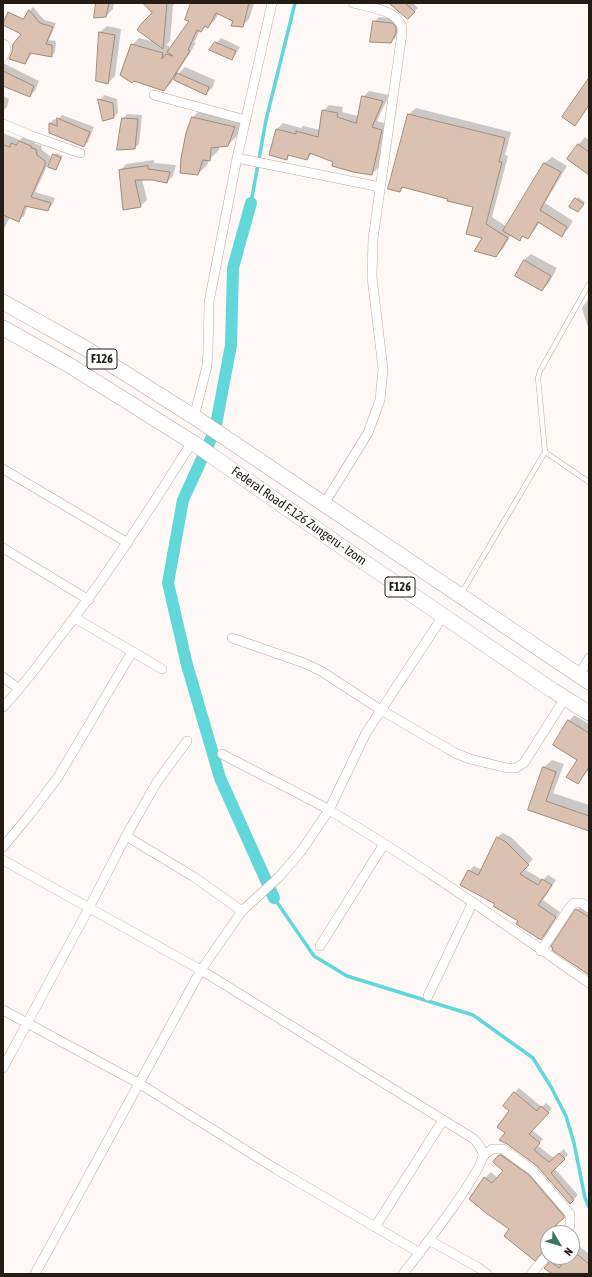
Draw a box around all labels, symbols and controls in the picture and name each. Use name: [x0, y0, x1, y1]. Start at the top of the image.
road number: F126: [87, 349, 117, 369]
street label: Federal Road F.126 Zungeru - Izom: [228, 463, 370, 569]
road number: F126: [385, 577, 415, 597]
north arrow: [540, 1225, 580, 1265]
text: N: [562, 1246, 575, 1258]

